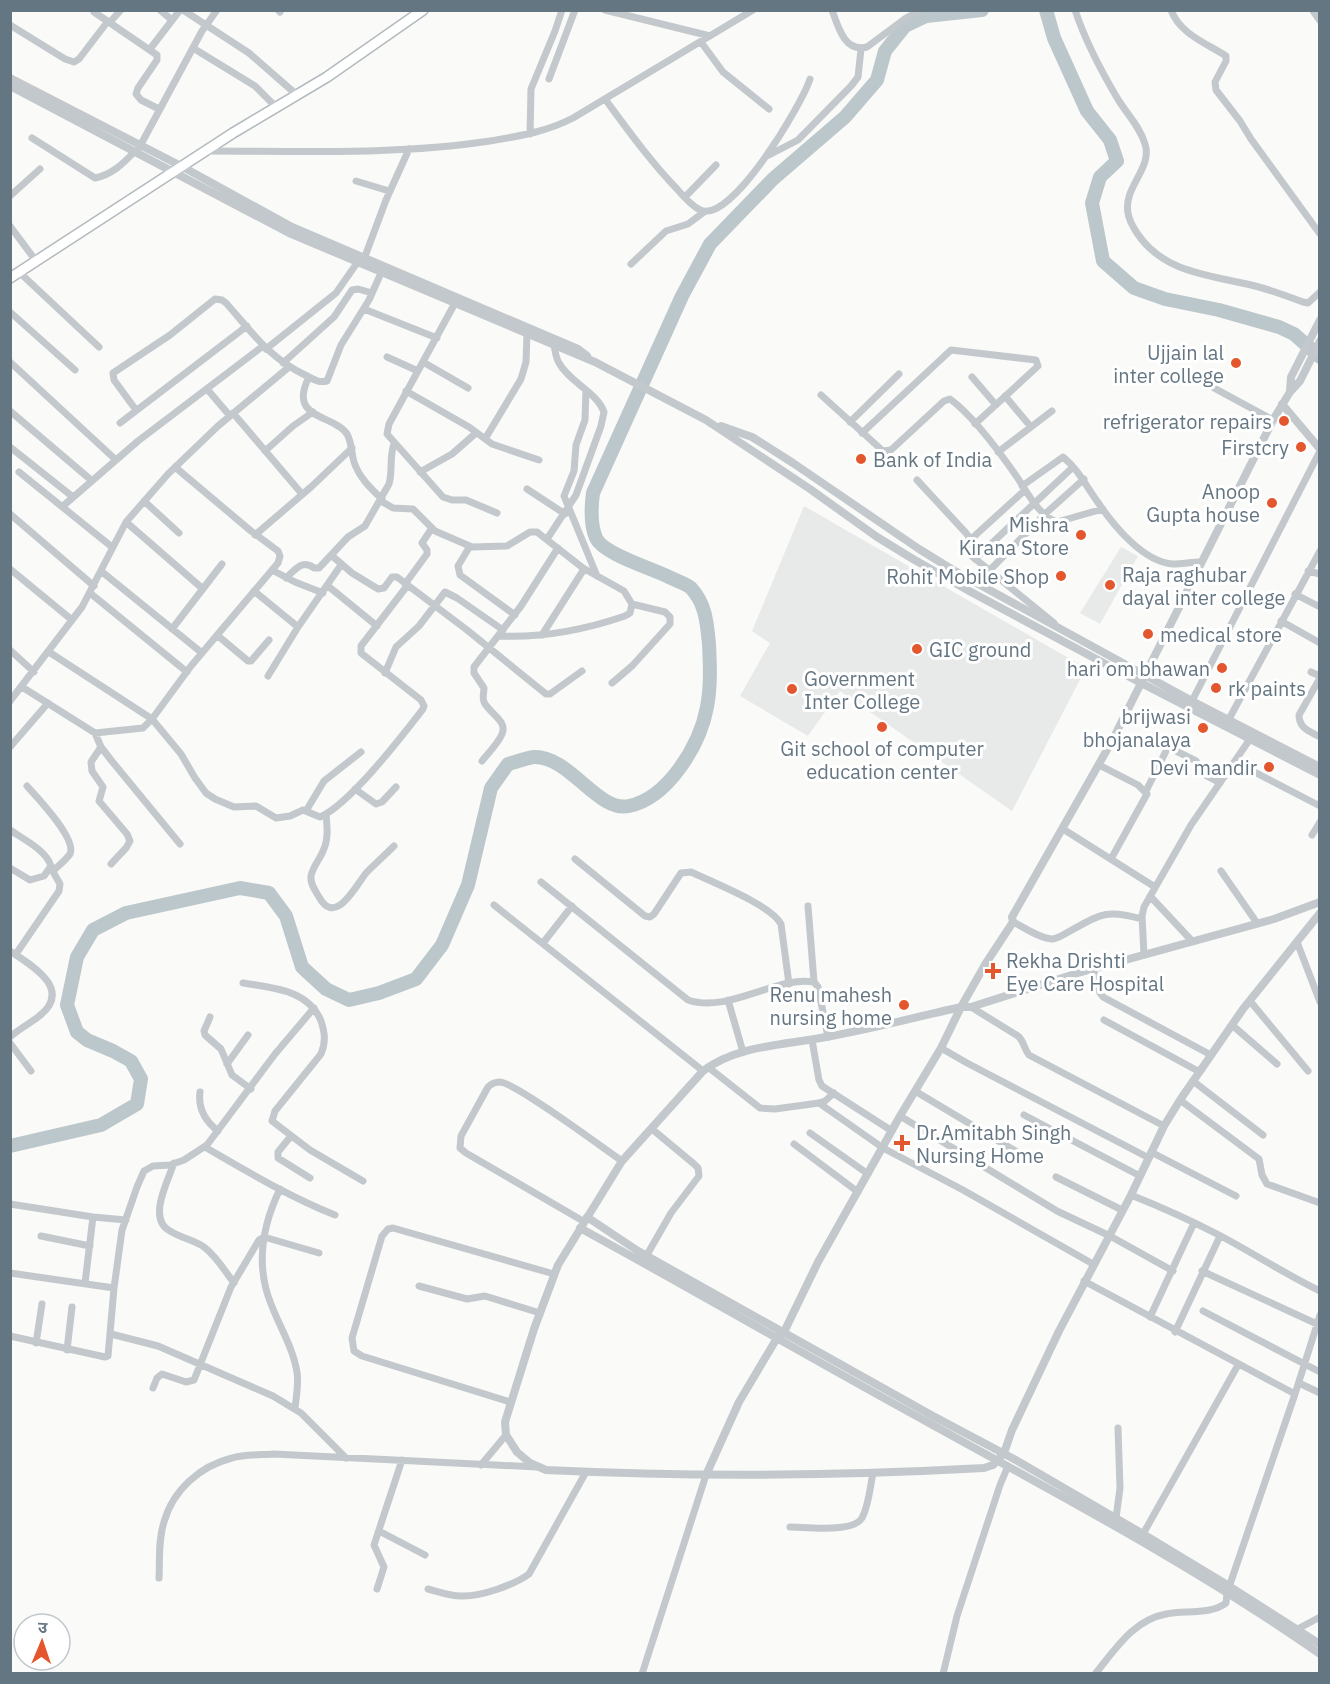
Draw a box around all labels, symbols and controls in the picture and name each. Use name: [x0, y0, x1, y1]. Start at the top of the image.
place label: Ujjain lal inter college: [1113, 339, 1224, 389]
marker: Ujjain lal inter college: [1229, 356, 1243, 370]
place label: refrigerator repairs: [1103, 408, 1272, 435]
marker: refrigerator repairs: [1277, 414, 1291, 428]
place label: Firstcry: [1221, 434, 1289, 461]
marker: Firstcry: [1294, 440, 1308, 454]
place label: Bank of India: [873, 446, 993, 473]
marker: Bank of India: [854, 452, 868, 466]
place label: Anoop Gupta house: [1146, 478, 1260, 528]
marker: Anoop Gupta house: [1265, 496, 1279, 510]
place label: Mishra Kirana Store: [959, 511, 1069, 561]
marker: Mishra Kirana Store: [1074, 528, 1088, 542]
place label: Raja raghubar dayal inter college: [1122, 561, 1285, 611]
place label: Rohit Mobile Shop: [886, 563, 1049, 590]
marker: Rohit Mobile Shop: [1054, 569, 1068, 583]
marker: Raja raghubar dayal inter college: [1103, 578, 1117, 592]
place label: medical store: [1160, 621, 1282, 648]
marker: medical store: [1141, 627, 1155, 641]
place label: GIC ground: [929, 636, 1031, 663]
marker: GIC ground: [910, 642, 924, 656]
place label: hari om bhawan: [1067, 655, 1210, 682]
marker: hari om bhawan: [1215, 661, 1229, 675]
place label: Government Inter College: [804, 665, 920, 715]
place label: rk paints: [1228, 675, 1306, 702]
marker: rk paints: [1209, 681, 1223, 695]
marker: Government Inter College: [785, 682, 799, 696]
place label: brijwasi bhojanalaya: [1083, 703, 1191, 753]
marker: Git school of computer education center: [875, 720, 889, 734]
marker: brijwasi bhojanalaya: [1196, 721, 1210, 735]
place label: Git school of computer education center: [780, 735, 984, 785]
place label: Devi mandir: [1150, 754, 1257, 781]
marker: Devi mandir: [1262, 760, 1276, 774]
place label: Rekha Drishti Eye Care Hospital: [1006, 947, 1164, 997]
marker: Rekha Drishti Eye Care Hospital: [984, 962, 1002, 980]
place label: Renu mahesh nursing home: [770, 981, 892, 1031]
marker: Renu mahesh nursing home: [897, 998, 911, 1012]
place label: Dr.Amitabh Singh Nursing Home: [916, 1119, 1071, 1169]
marker: Dr.Amitabh Singh Nursing Home: [893, 1134, 911, 1152]
north arrow: [12, 1612, 72, 1672]
text: उ: [37, 1617, 48, 1637]

